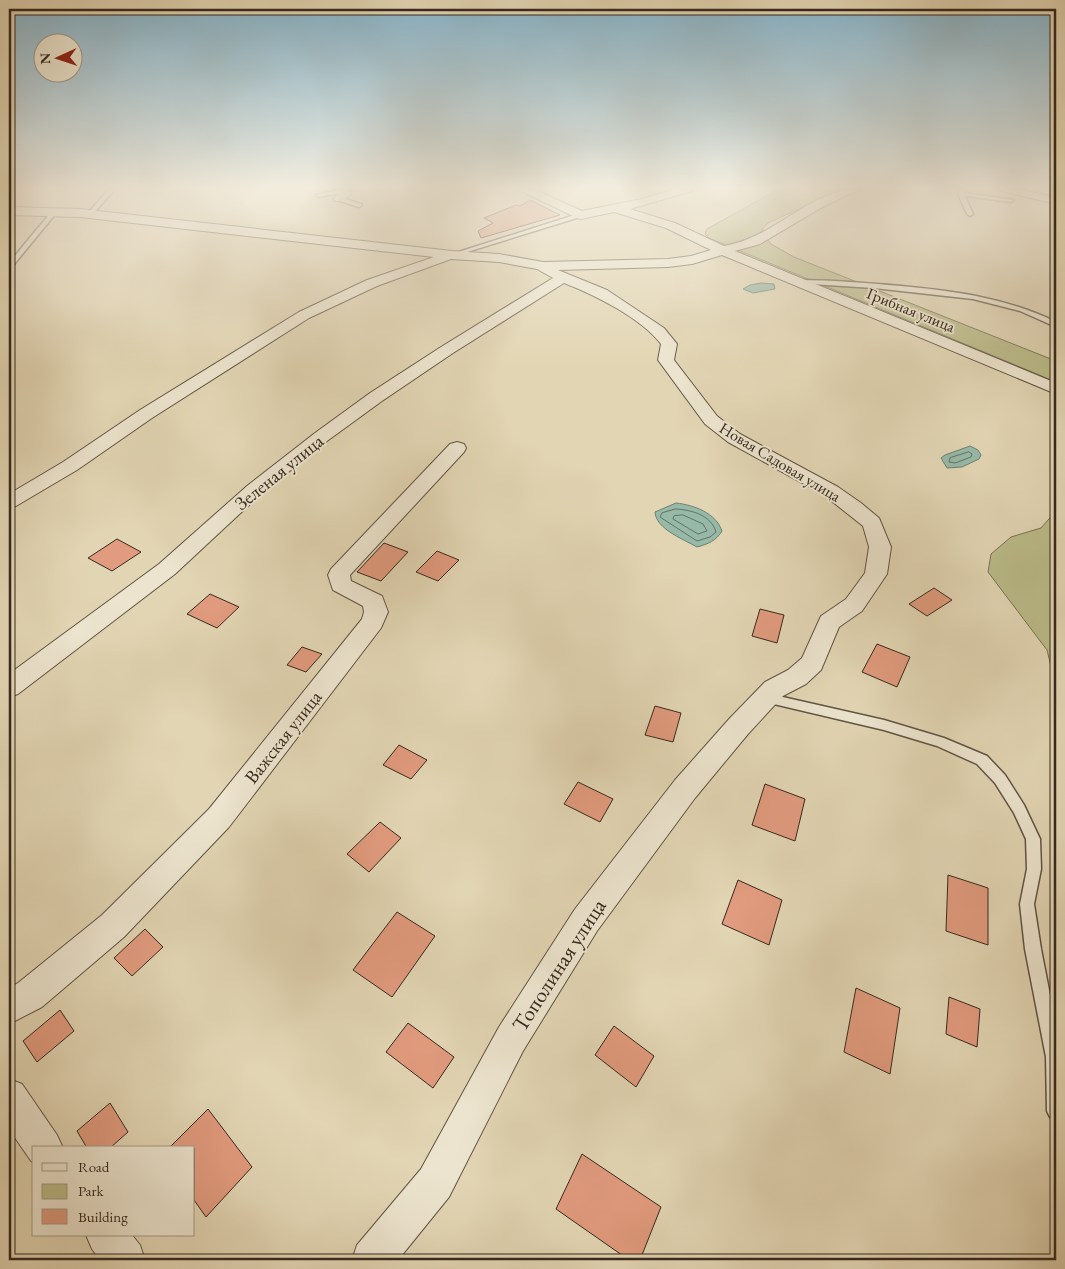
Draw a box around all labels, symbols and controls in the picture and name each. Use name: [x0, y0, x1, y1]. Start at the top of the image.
north arrow: [32, 32, 82, 82]
text: N: [36, 52, 54, 65]
street label: Грибная улица: [864, 283, 959, 337]
street label: Новая Садовая улица: [715, 417, 845, 507]
street label: Зеленая улица: [229, 428, 329, 516]
street label: Важская улица: [239, 685, 328, 789]
street label: Тополиная улица: [505, 893, 613, 1037]
legend: [32, 1146, 195, 1236]
text: Road: [78, 1157, 110, 1176]
text: Park: [78, 1181, 105, 1200]
text: Building: [78, 1207, 128, 1226]

